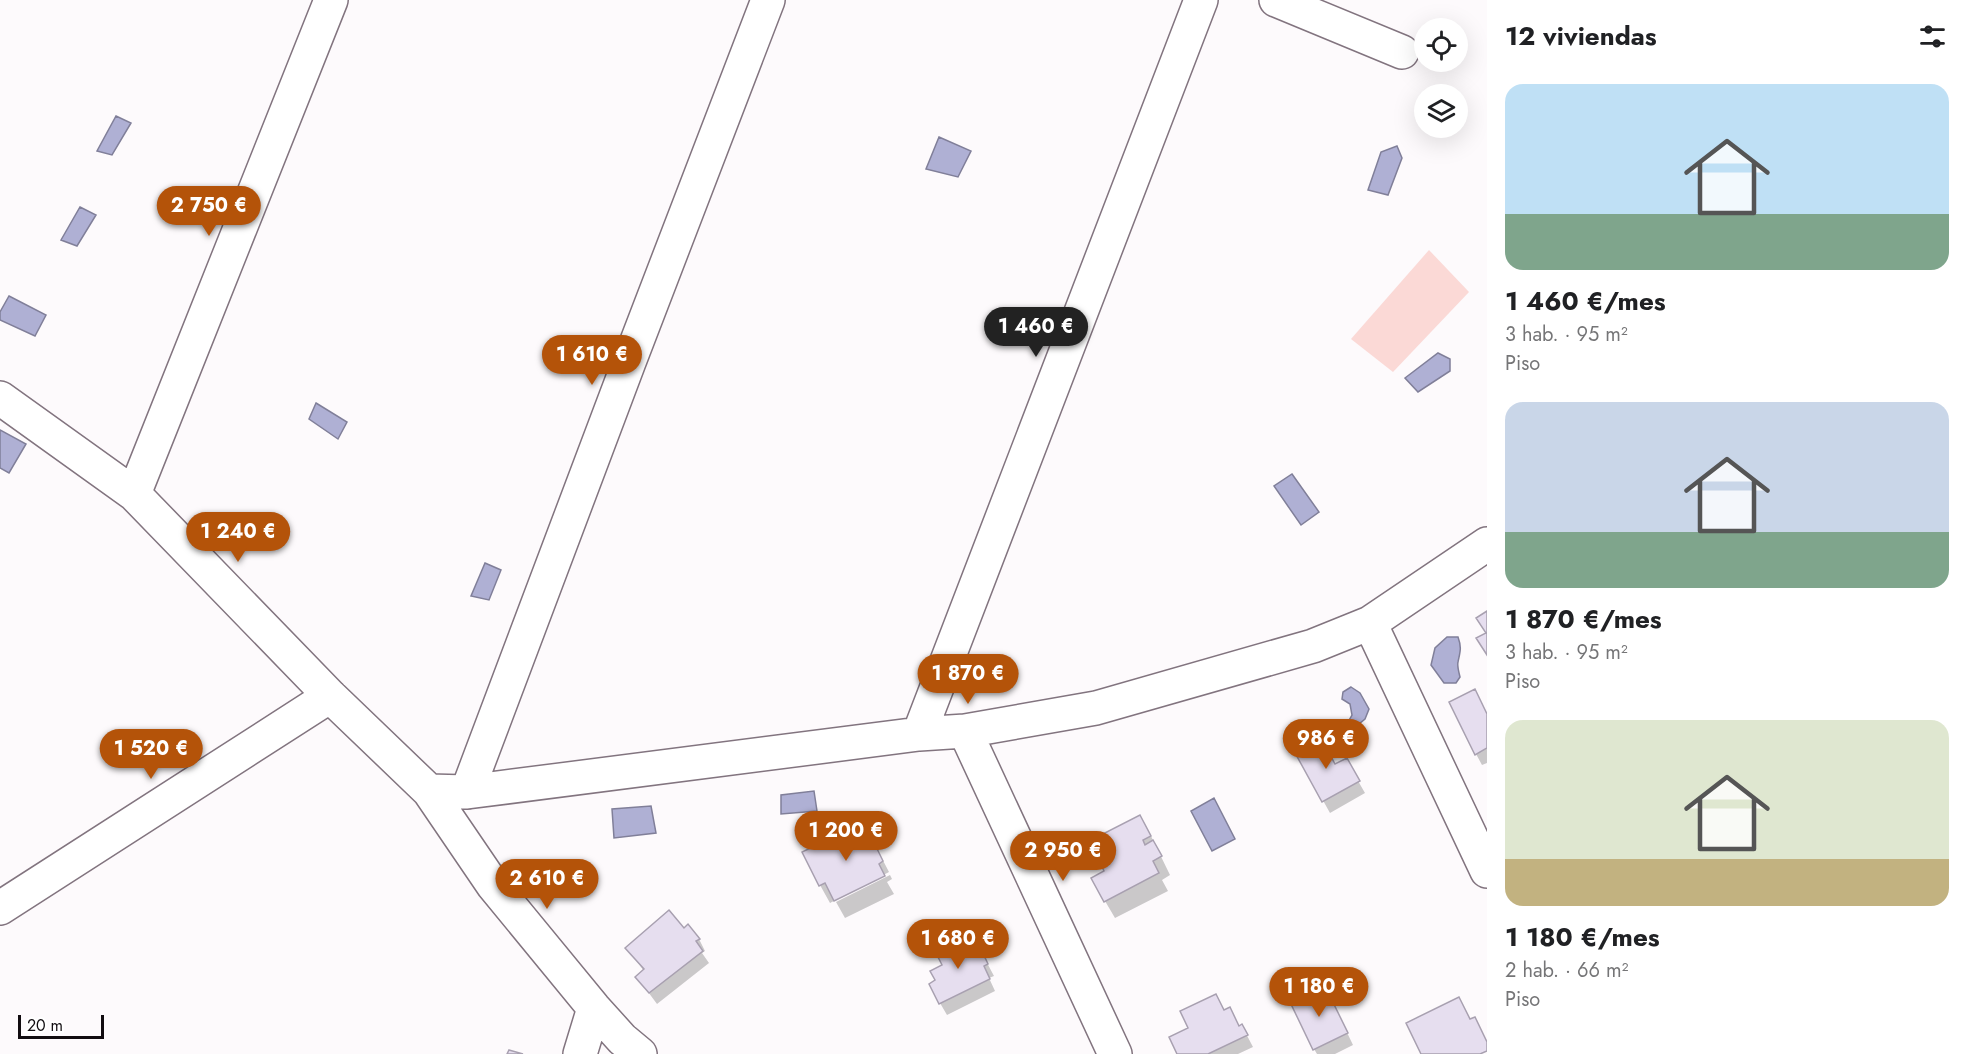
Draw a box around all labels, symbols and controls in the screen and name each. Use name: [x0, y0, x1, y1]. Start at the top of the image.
text: 12 viviendas: [1505, 17, 1657, 55]
map controls: [1414, 18, 1468, 138]
button: locate: [1414, 18, 1468, 72]
icon: filters: [1916, 20, 1949, 53]
button: layers: [1414, 84, 1468, 138]
icon: home: [1673, 123, 1781, 231]
pin: 2 750 €: [154, 186, 264, 237]
text: 2 750 €: [171, 191, 247, 220]
text: 1 460 €/mes: [1505, 282, 1666, 320]
pin: 1 460 €: [981, 307, 1091, 358]
text: 1 460 €: [998, 312, 1074, 341]
text: 3 hab. · 95 m²: [1505, 320, 1628, 349]
pin: 1 610 €: [537, 335, 647, 386]
text: 1 610 €: [556, 340, 628, 369]
text: Piso: [1505, 349, 1540, 378]
icon: home: [1673, 441, 1781, 549]
pin: 1 240 €: [183, 512, 293, 563]
text: 1 240 €: [200, 517, 276, 546]
text: 1 870 €/mes: [1505, 600, 1662, 638]
text: 3 hab. · 95 m²: [1505, 638, 1628, 667]
pin: 1 870 €: [913, 654, 1023, 705]
text: 1 870 €: [932, 659, 1004, 688]
text: Piso: [1505, 667, 1540, 696]
pin: 986 €: [1284, 719, 1368, 770]
text: 986 €: [1297, 724, 1355, 753]
pin: 1 520 €: [96, 729, 206, 780]
text: 1 520 €: [114, 734, 188, 763]
icon: home: [1673, 759, 1781, 867]
pin: 1 200 €: [791, 811, 901, 862]
text: 1 200 €: [809, 816, 883, 845]
pin: 2 950 €: [1008, 831, 1118, 882]
text: 2 950 €: [1024, 836, 1102, 865]
pin: 2 610 €: [492, 859, 602, 910]
text: 2 610 €: [509, 864, 585, 893]
text: 1 180 €/mes: [1505, 918, 1660, 956]
pin: 1 680 €: [903, 919, 1013, 970]
text: 1 680 €: [921, 924, 995, 953]
text: 2 hab. · 66 m²: [1505, 956, 1628, 985]
pin: 1 180 €: [1264, 967, 1374, 1018]
text: 1 180 €: [1283, 972, 1355, 1001]
text: Piso: [1505, 985, 1540, 1014]
scale bar: [18, 1012, 104, 1040]
text: 20 m: [27, 1014, 63, 1037]

